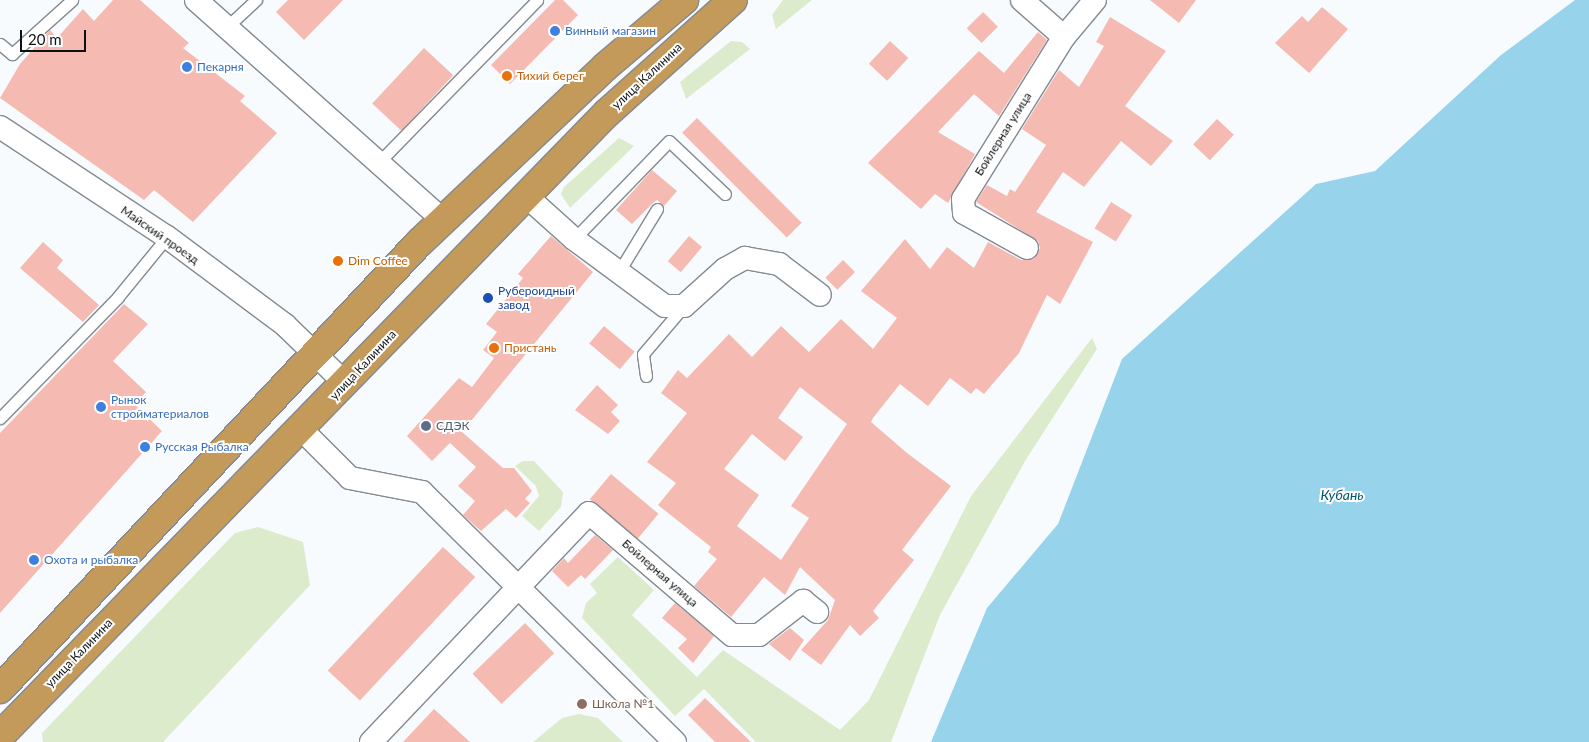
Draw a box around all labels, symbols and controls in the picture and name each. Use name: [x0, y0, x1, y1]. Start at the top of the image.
scale bar: [22, 20, 89, 52]
place label: Винный магазин: [565, 24, 656, 38]
marker: Винный магазин: [549, 25, 561, 37]
text: 20 m: [28, 30, 62, 48]
street label: улица Калинина: [609, 40, 685, 112]
place label: Пекарня: [197, 60, 244, 74]
marker: Пекарня: [181, 61, 193, 73]
place label: Тихий берег: [517, 69, 584, 83]
marker: Тихий берег: [501, 70, 513, 82]
street label: Бойлерная улица: [972, 90, 1034, 178]
street label: Майский проезд: [118, 203, 202, 267]
place label: Dim Coffee: [348, 254, 408, 268]
marker: Dim Coffee: [332, 255, 344, 267]
place label: Рубероидный завод: [498, 284, 575, 312]
marker: Рубероидный завод: [482, 292, 494, 304]
street label: улица Калинина: [327, 327, 399, 403]
place label: Пристань: [504, 341, 557, 355]
marker: Пристань: [488, 342, 500, 354]
place label: Рынок стройматериалов: [111, 393, 209, 421]
marker: Рынок стройматериалов: [95, 401, 107, 413]
place label: СДЭК: [436, 419, 470, 433]
marker: СДЭК: [420, 420, 432, 432]
place label: Русская Рыбалка: [155, 440, 249, 454]
marker: Русская Рыбалка: [139, 441, 151, 453]
water label: Кубань: [1320, 487, 1364, 503]
street label: Бойлерная улица: [619, 536, 701, 610]
place label: Охота и рыбалка: [44, 553, 138, 567]
marker: Охота и рыбалка: [28, 554, 40, 566]
street label: улица Калинина: [43, 616, 115, 690]
place label: Школа №1: [592, 697, 654, 711]
marker: Школа №1: [576, 698, 588, 710]

